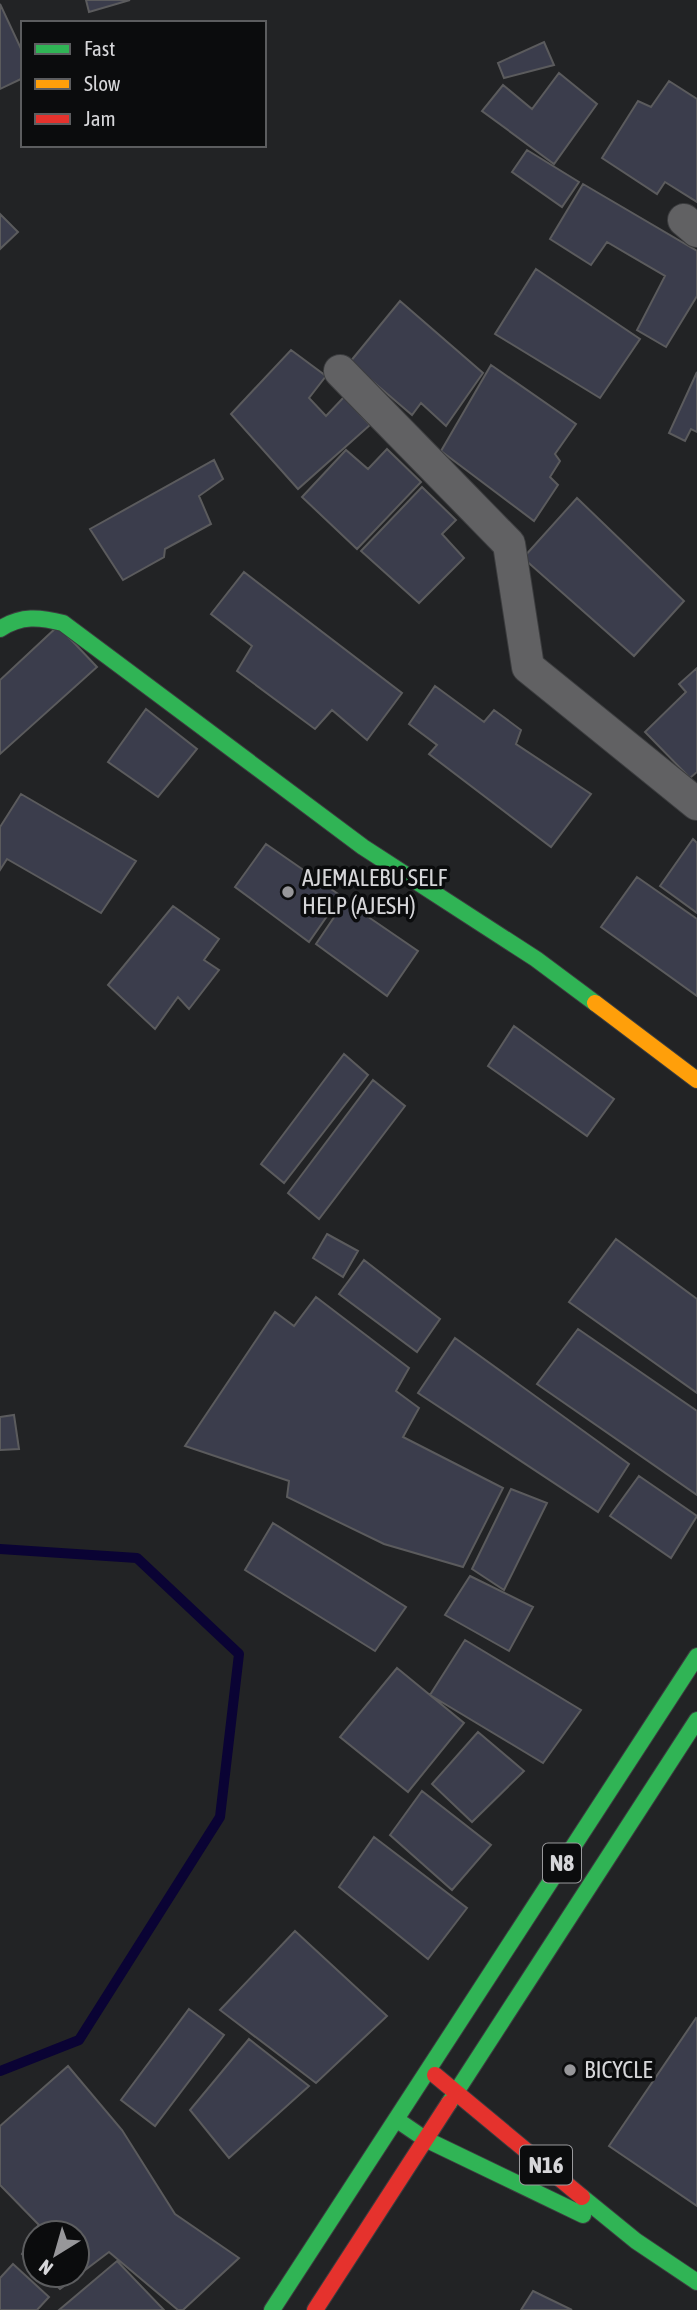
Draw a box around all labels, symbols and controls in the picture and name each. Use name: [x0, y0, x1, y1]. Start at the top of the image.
legend: [21, 21, 266, 147]
text: Fast: [84, 36, 115, 60]
text: Slow: [84, 71, 121, 95]
text: Jam: [84, 106, 116, 130]
place label: AJEMALEBU SELF HELP (AJESH): [302, 864, 447, 919]
marker: AJEMALEBU SELF HELP (AJESH): [280, 884, 296, 900]
road number: N8: [543, 1844, 581, 1882]
place label: BICYCLE: [584, 2056, 653, 2083]
marker: BICYCLE: [562, 2062, 578, 2078]
road number: N16: [520, 2146, 572, 2184]
north arrow: [21, 2219, 91, 2289]
text: N: [35, 2255, 57, 2280]

